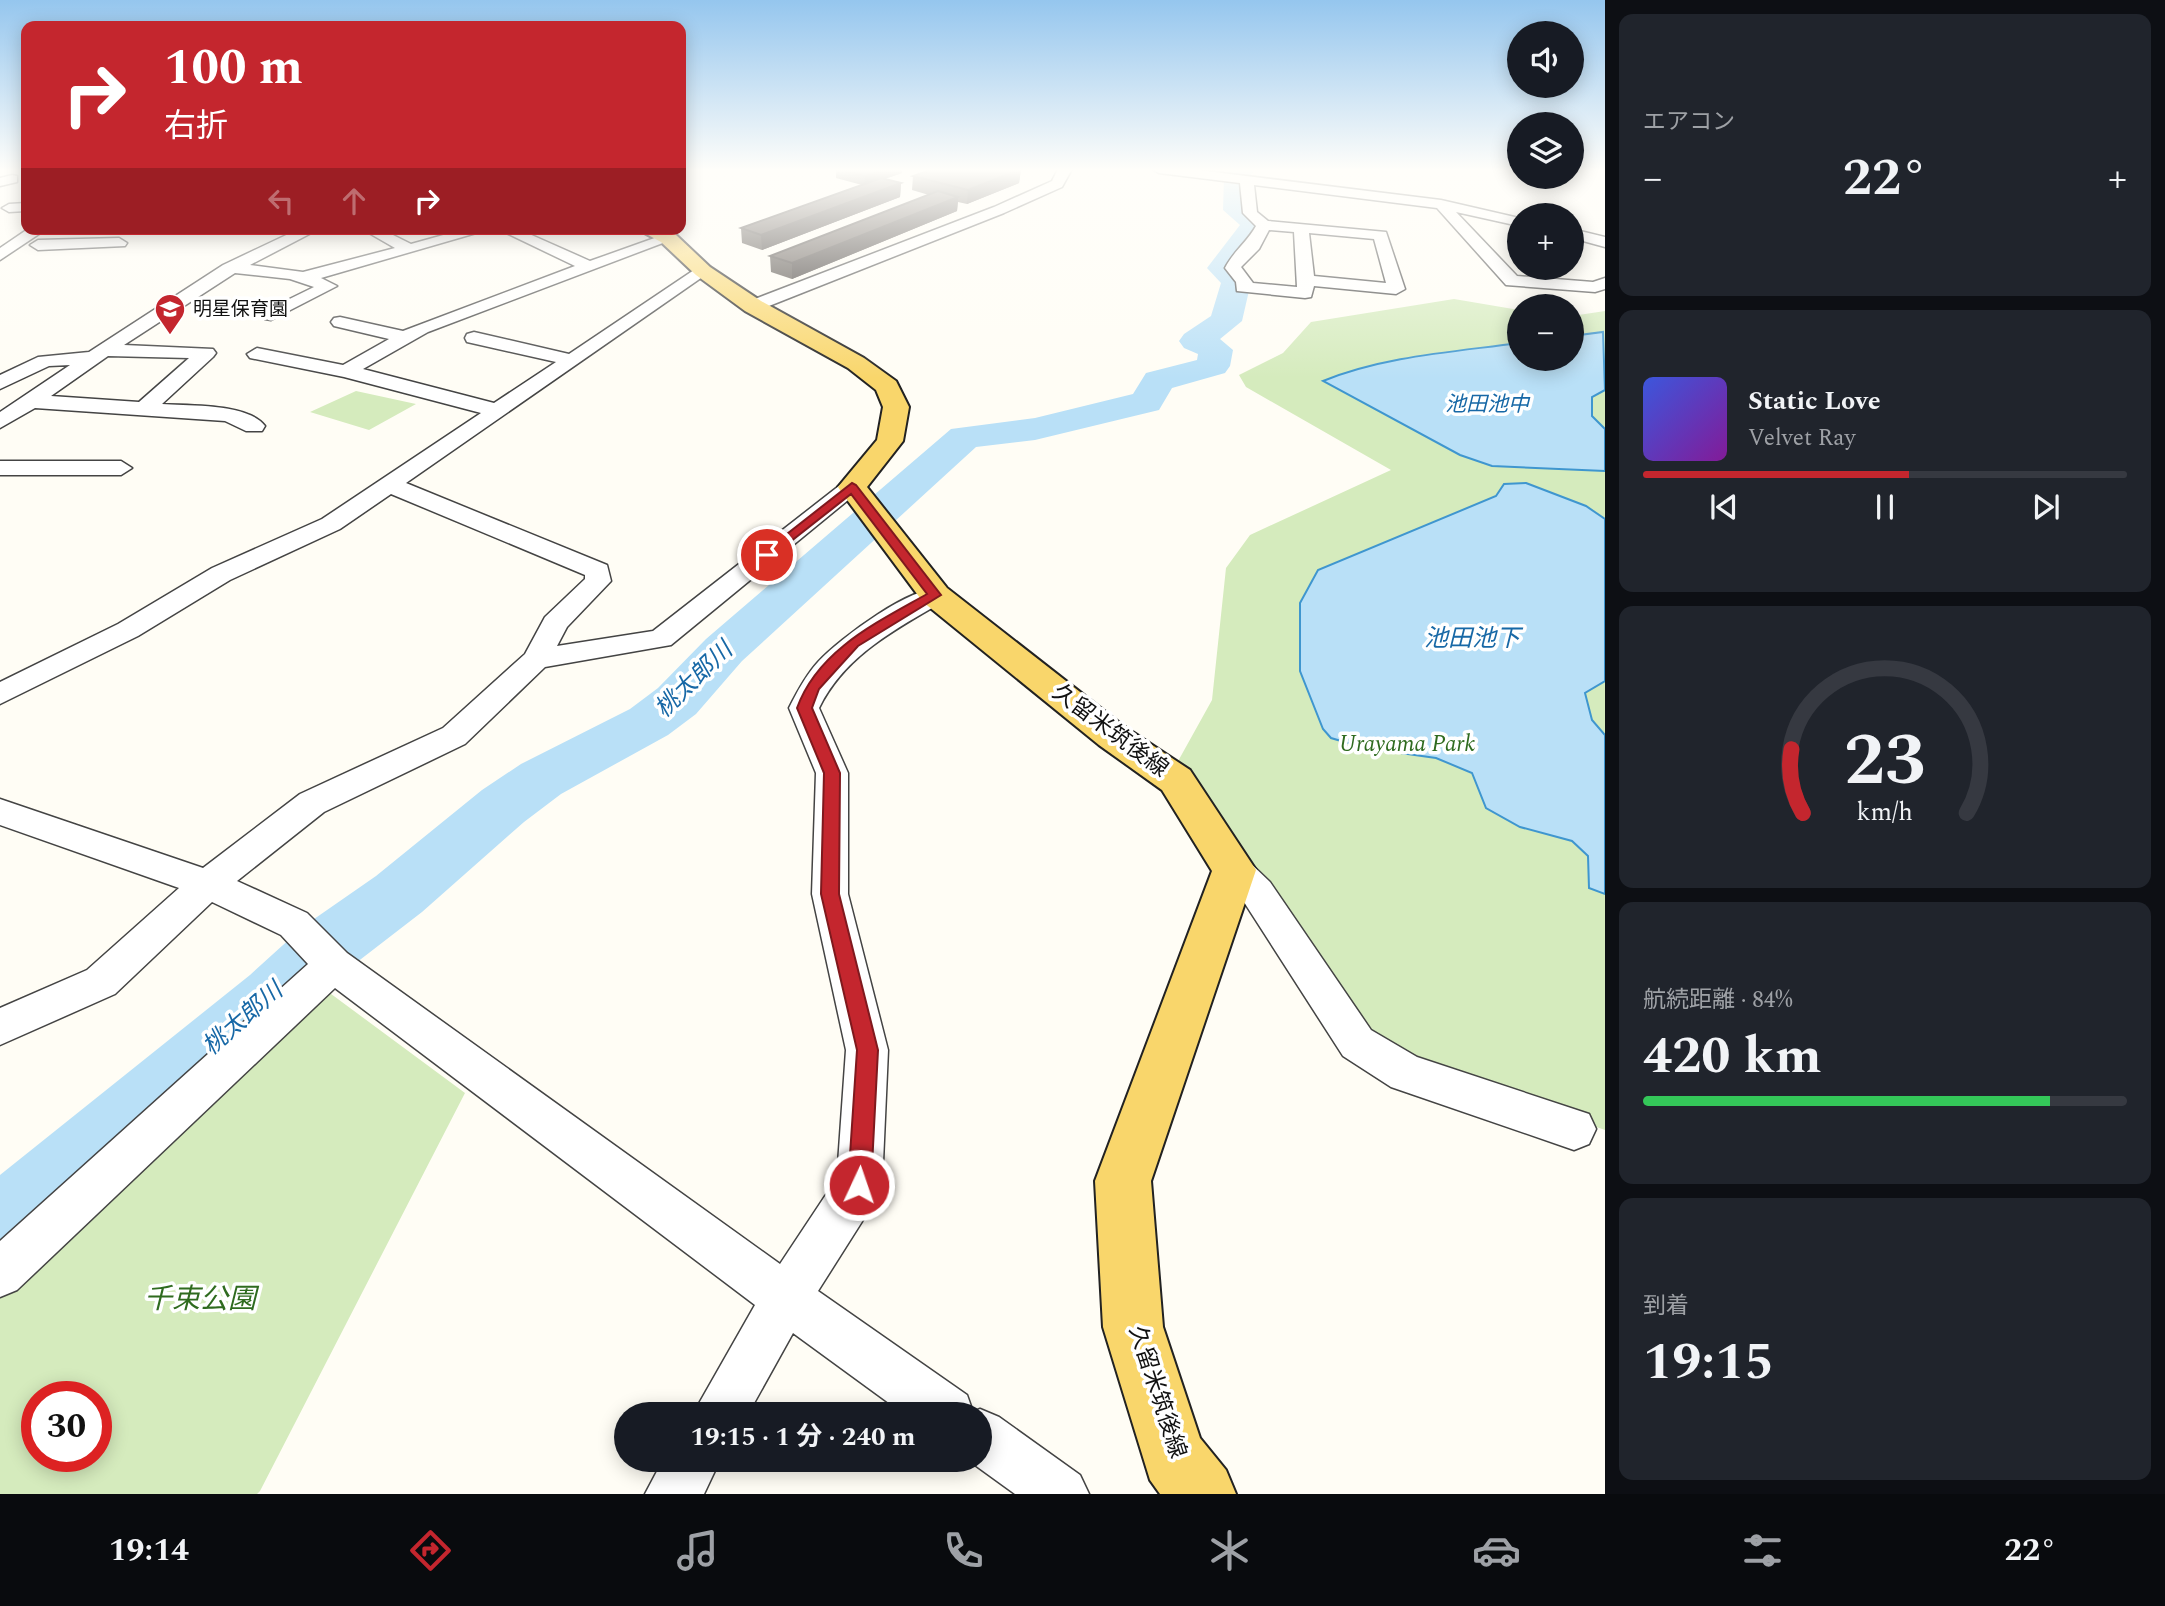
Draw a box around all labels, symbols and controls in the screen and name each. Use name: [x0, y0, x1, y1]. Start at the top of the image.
map controls: [1507, 21, 1584, 371]
button: sound: [1507, 21, 1584, 98]
text: 100 m: [164, 31, 303, 106]
icon: right: [49, 49, 140, 140]
text: 右折: [164, 102, 228, 151]
text: エアコン: [1643, 105, 1735, 140]
button: layers: [1507, 112, 1584, 189]
text: 22°: [1843, 139, 1927, 218]
text: −: [1643, 150, 1662, 208]
text: +: [2108, 150, 2127, 208]
icon: left: [262, 182, 300, 220]
icon: ahead: [335, 182, 373, 220]
icon: right: [408, 182, 446, 220]
button: +: [1507, 203, 1584, 280]
school or university icon: 明星保育園: [153, 292, 187, 336]
button: −: [1507, 294, 1584, 371]
place label: 明星保育園: [193, 295, 288, 324]
text: Static Love: [1748, 381, 1881, 421]
water label: 池田池中: [1445, 389, 1531, 421]
text: Velvet Ray: [1748, 421, 1855, 456]
icon: previous: [1705, 488, 1743, 526]
icon: pause: [1866, 488, 1904, 526]
icon: next: [2027, 488, 2065, 526]
pin: [737, 525, 797, 585]
icon: arrive: [748, 536, 786, 574]
water label: 池田池下: [1424, 621, 1524, 657]
water label: 桃太郎川: [647, 632, 743, 726]
street label: 久留米筑後線: [1044, 675, 1176, 787]
text: 23: [1844, 706, 1926, 817]
park label: Urayama Park: [1339, 727, 1475, 762]
text: km/h: [1857, 794, 1913, 832]
water label: 桃太郎川: [195, 972, 293, 1064]
text: 航続距離 · 84%: [1643, 983, 1793, 1018]
text: 420 km: [1643, 1017, 1822, 1096]
position arrow: [822, 1148, 896, 1222]
park label: 千束公園: [144, 1278, 260, 1321]
text: 到着: [1643, 1289, 1689, 1324]
street label: 久留米筑後線: [1119, 1321, 1195, 1463]
text: 19:15: [1643, 1323, 1774, 1402]
speed limit sign: 30: [21, 1381, 112, 1472]
text: 19:15 · 1 分 · 240 m: [690, 1417, 916, 1457]
text: 19:14: [109, 1526, 189, 1575]
icon: directions: [406, 1526, 455, 1575]
icon: music: [673, 1526, 722, 1575]
icon: phone: [939, 1526, 988, 1575]
icon: climate: [1205, 1526, 1254, 1575]
icon: car: [1472, 1526, 1521, 1575]
icon: filters: [1738, 1526, 1787, 1575]
text: 22°: [2004, 1526, 2056, 1575]

